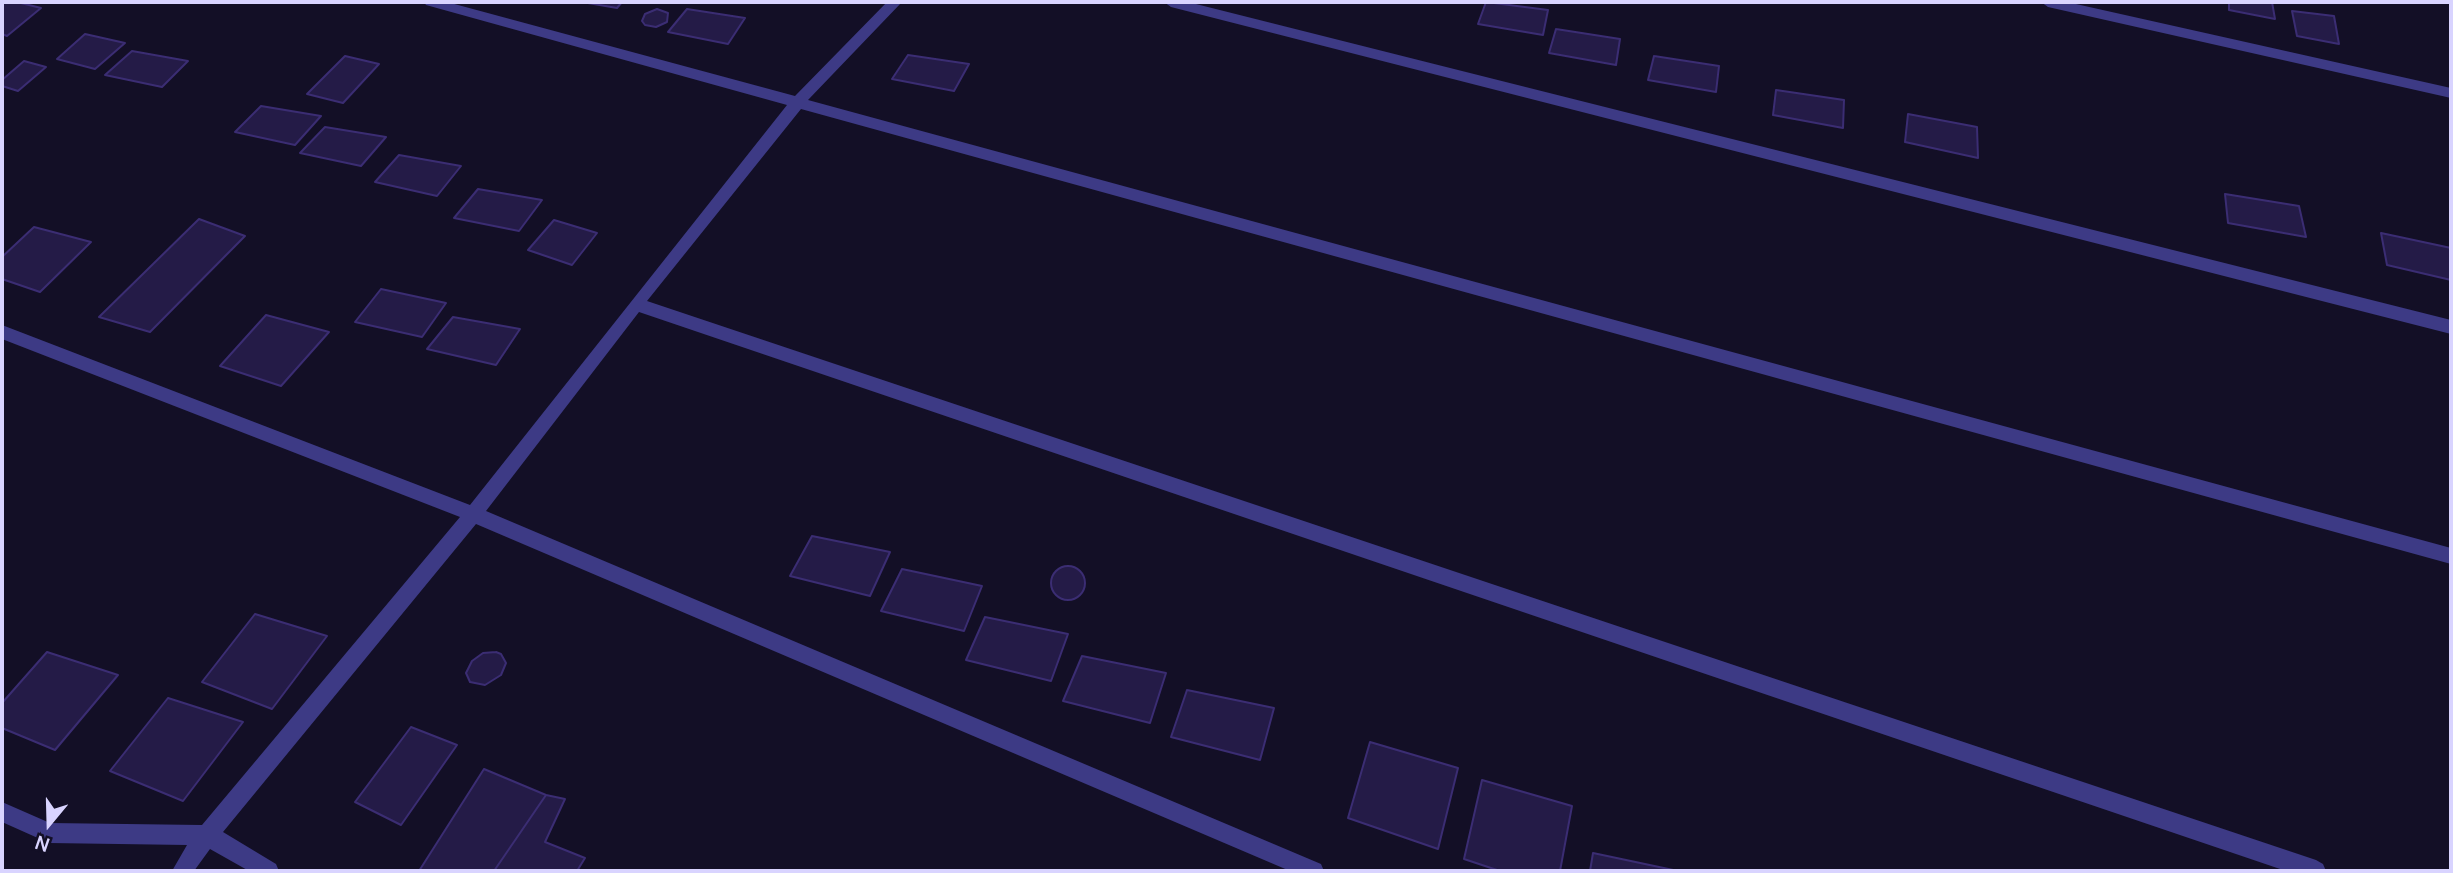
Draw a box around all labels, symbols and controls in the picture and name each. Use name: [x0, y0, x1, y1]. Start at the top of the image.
north arrow: [14, 789, 84, 859]
text: N: [31, 829, 53, 858]

